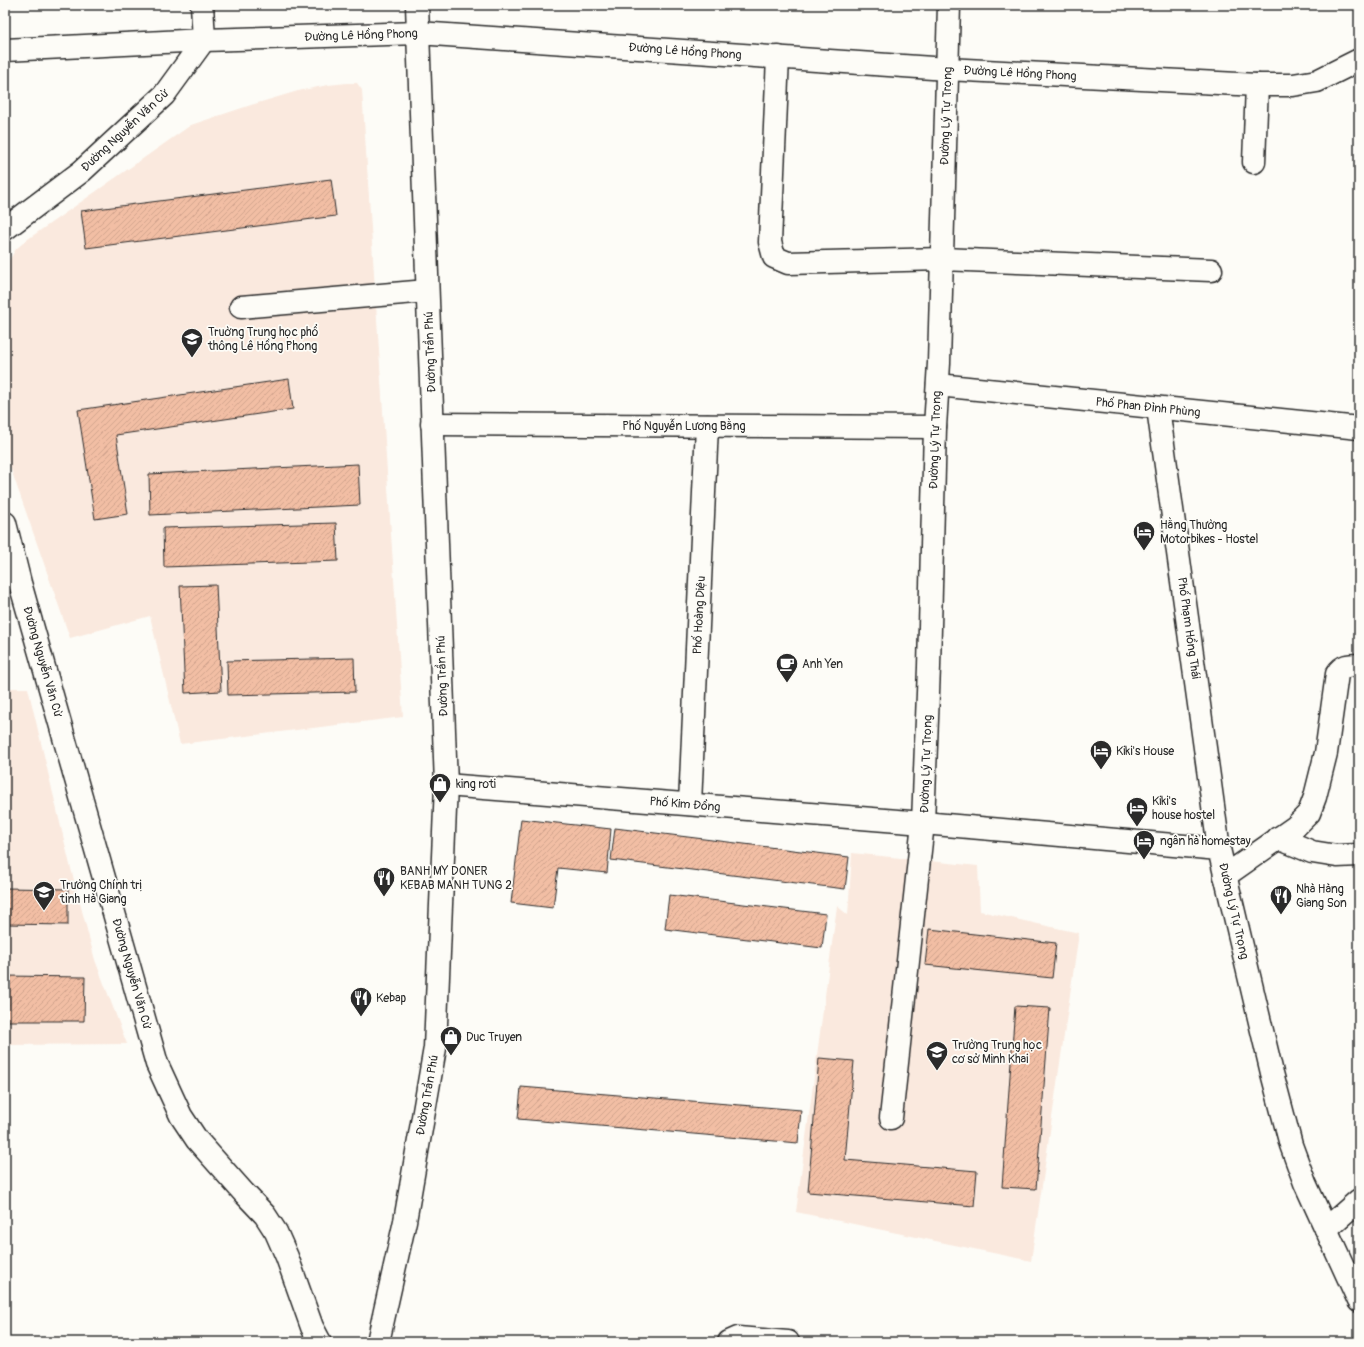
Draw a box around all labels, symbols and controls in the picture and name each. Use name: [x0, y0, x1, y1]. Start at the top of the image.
street label: Đường Lê Hồng Phong: [304, 25, 418, 45]
street label: Đường Lê Hồng Phong: [628, 39, 742, 63]
street label: Đường Lê Hồng Phong: [963, 62, 1077, 84]
street label: Đường Lý Tự Trọng: [937, 67, 956, 165]
street label: Đường Nguyễn Văn Cừ: [77, 85, 173, 175]
street label: Đường Trần Phú: [420, 311, 439, 393]
place label: Truờng Trung học phổ thông Lê Hồng Phong: [207, 324, 319, 354]
school or university icon: Truờng Trung học phổ thông Lê Hồng Phong: [179, 326, 205, 359]
street label: Đường Lý Tự Trọng: [926, 391, 945, 489]
street label: Phố Phan Đình Phùng: [1095, 394, 1201, 420]
street label: Phố Nguyễn Lương Bằng: [622, 418, 746, 434]
place label: Hằng Thường Motorbikes - Hostel: [1160, 517, 1258, 547]
hotel icon: Hằng Thường Motorbikes - Hostel: [1131, 519, 1157, 552]
street label: Phố Hoàng Diệu: [689, 575, 709, 655]
street label: Phố Phạm Hồng Thái: [1174, 576, 1204, 680]
street label: Đường Nguyễn Văn Cừ: [19, 604, 67, 720]
street label: Đường Trần Phú: [432, 635, 451, 717]
cafe icon: Anh Yen: [774, 651, 800, 684]
place label: Anh Yen: [802, 657, 843, 672]
street label: Đường Lý Tự Trọng: [917, 715, 936, 813]
hotel icon: Kiki's House: [1088, 738, 1114, 771]
place label: Kiki's House: [1116, 744, 1174, 759]
shop icon: king roti: [427, 771, 453, 804]
place label: king roti: [456, 777, 496, 792]
street label: Phố Kim Đồng: [649, 793, 721, 815]
place label: Kiki's house hostel: [1152, 794, 1215, 823]
hotel icon: Kiki's house hostel: [1124, 795, 1150, 828]
hotel icon: ngân hà homestay: [1131, 828, 1157, 861]
place label: ngân hà homestay: [1160, 834, 1251, 849]
street label: Đường Lý Tự Trọng: [1215, 862, 1252, 961]
place label: BANH MY DONER KEBAB MANH TUNG 2: [400, 864, 512, 893]
restaurant icon: BANH MY DONER KEBAB MANH TUNG 2: [371, 865, 397, 898]
place label: Trường Chính trị tỉnh Hà Giang: [59, 878, 142, 907]
school or university icon: Trường Chính trị tỉnh Hà Giang: [31, 879, 57, 912]
place label: Nhà Hàng Giang Son: [1296, 882, 1347, 911]
restaurant icon: Nhà Hàng Giang Son: [1268, 883, 1294, 916]
street label: Đường Nguyễn Văn Cừ: [108, 916, 156, 1032]
restaurant icon: Kebap: [348, 985, 374, 1018]
place label: Kebap: [376, 991, 407, 1006]
shop icon: Duc Truyen: [438, 1024, 464, 1057]
place label: Duc Truyen: [466, 1030, 522, 1045]
place label: Trường Trung học cơ sở Minh Khai: [952, 1038, 1042, 1067]
school or university icon: Trường Trung học cơ sở Minh Khai: [924, 1039, 950, 1072]
street label: Đường Trần Phú: [411, 1053, 442, 1136]

